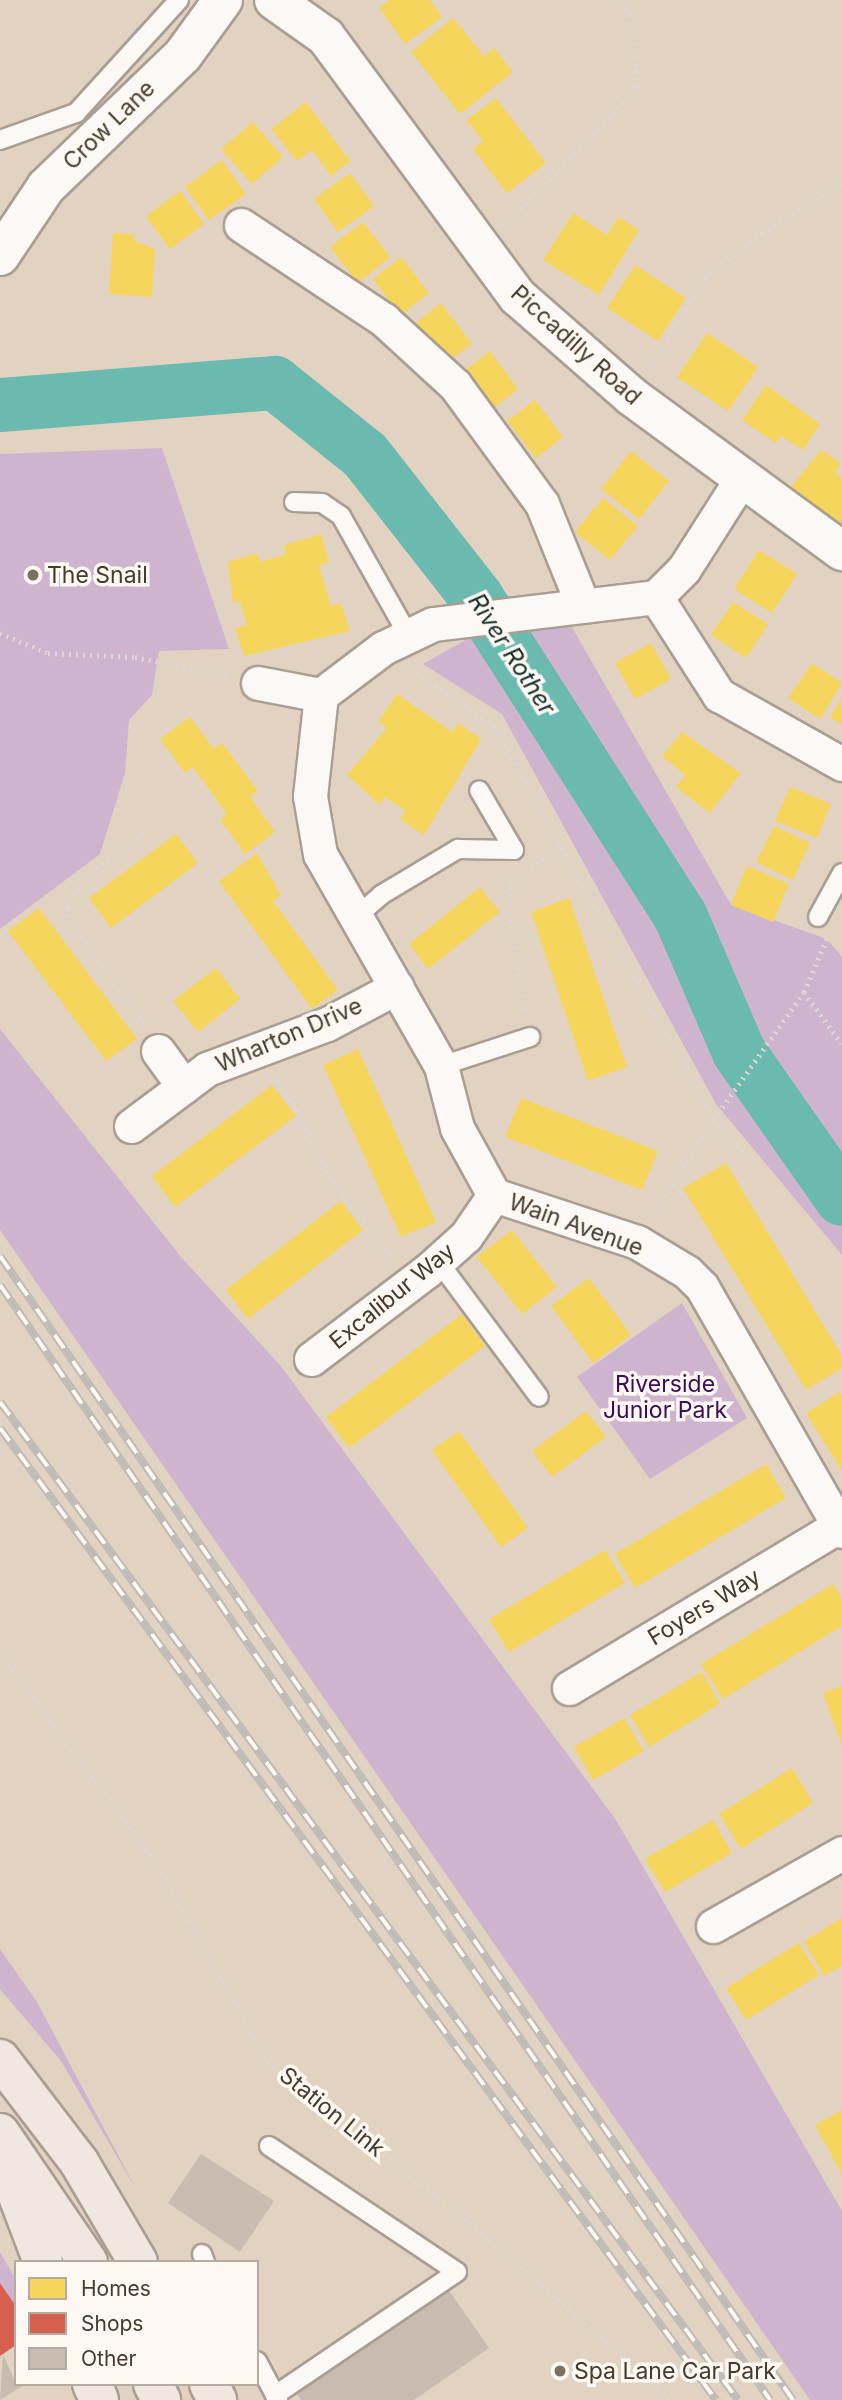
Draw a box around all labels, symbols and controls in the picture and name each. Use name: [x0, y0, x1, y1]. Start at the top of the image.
street label: Crow Lane: [57, 75, 161, 175]
street label: Piccadilly Road: [505, 279, 647, 411]
place label: The Snail: [47, 561, 148, 589]
marker: The Snail: [25, 567, 41, 583]
water label: River Rother: [462, 588, 562, 720]
street label: Wharton Drive: [212, 992, 366, 1078]
street label: Wain Avenue: [505, 1188, 647, 1262]
street label: Excalibur Way: [324, 1237, 460, 1355]
park label: Riverside Junior Park: [603, 1370, 727, 1424]
street label: Foyers Way: [643, 1563, 765, 1651]
street label: Station Link: [274, 2061, 390, 2163]
legend: [14, 2260, 259, 2386]
text: Homes: [81, 2276, 151, 2301]
text: Shops: [81, 2311, 143, 2336]
text: Other: [81, 2346, 137, 2371]
place label: Spa Lane Car Park: [574, 2357, 776, 2385]
marker: Spa Lane Car Park: [552, 2363, 568, 2379]

